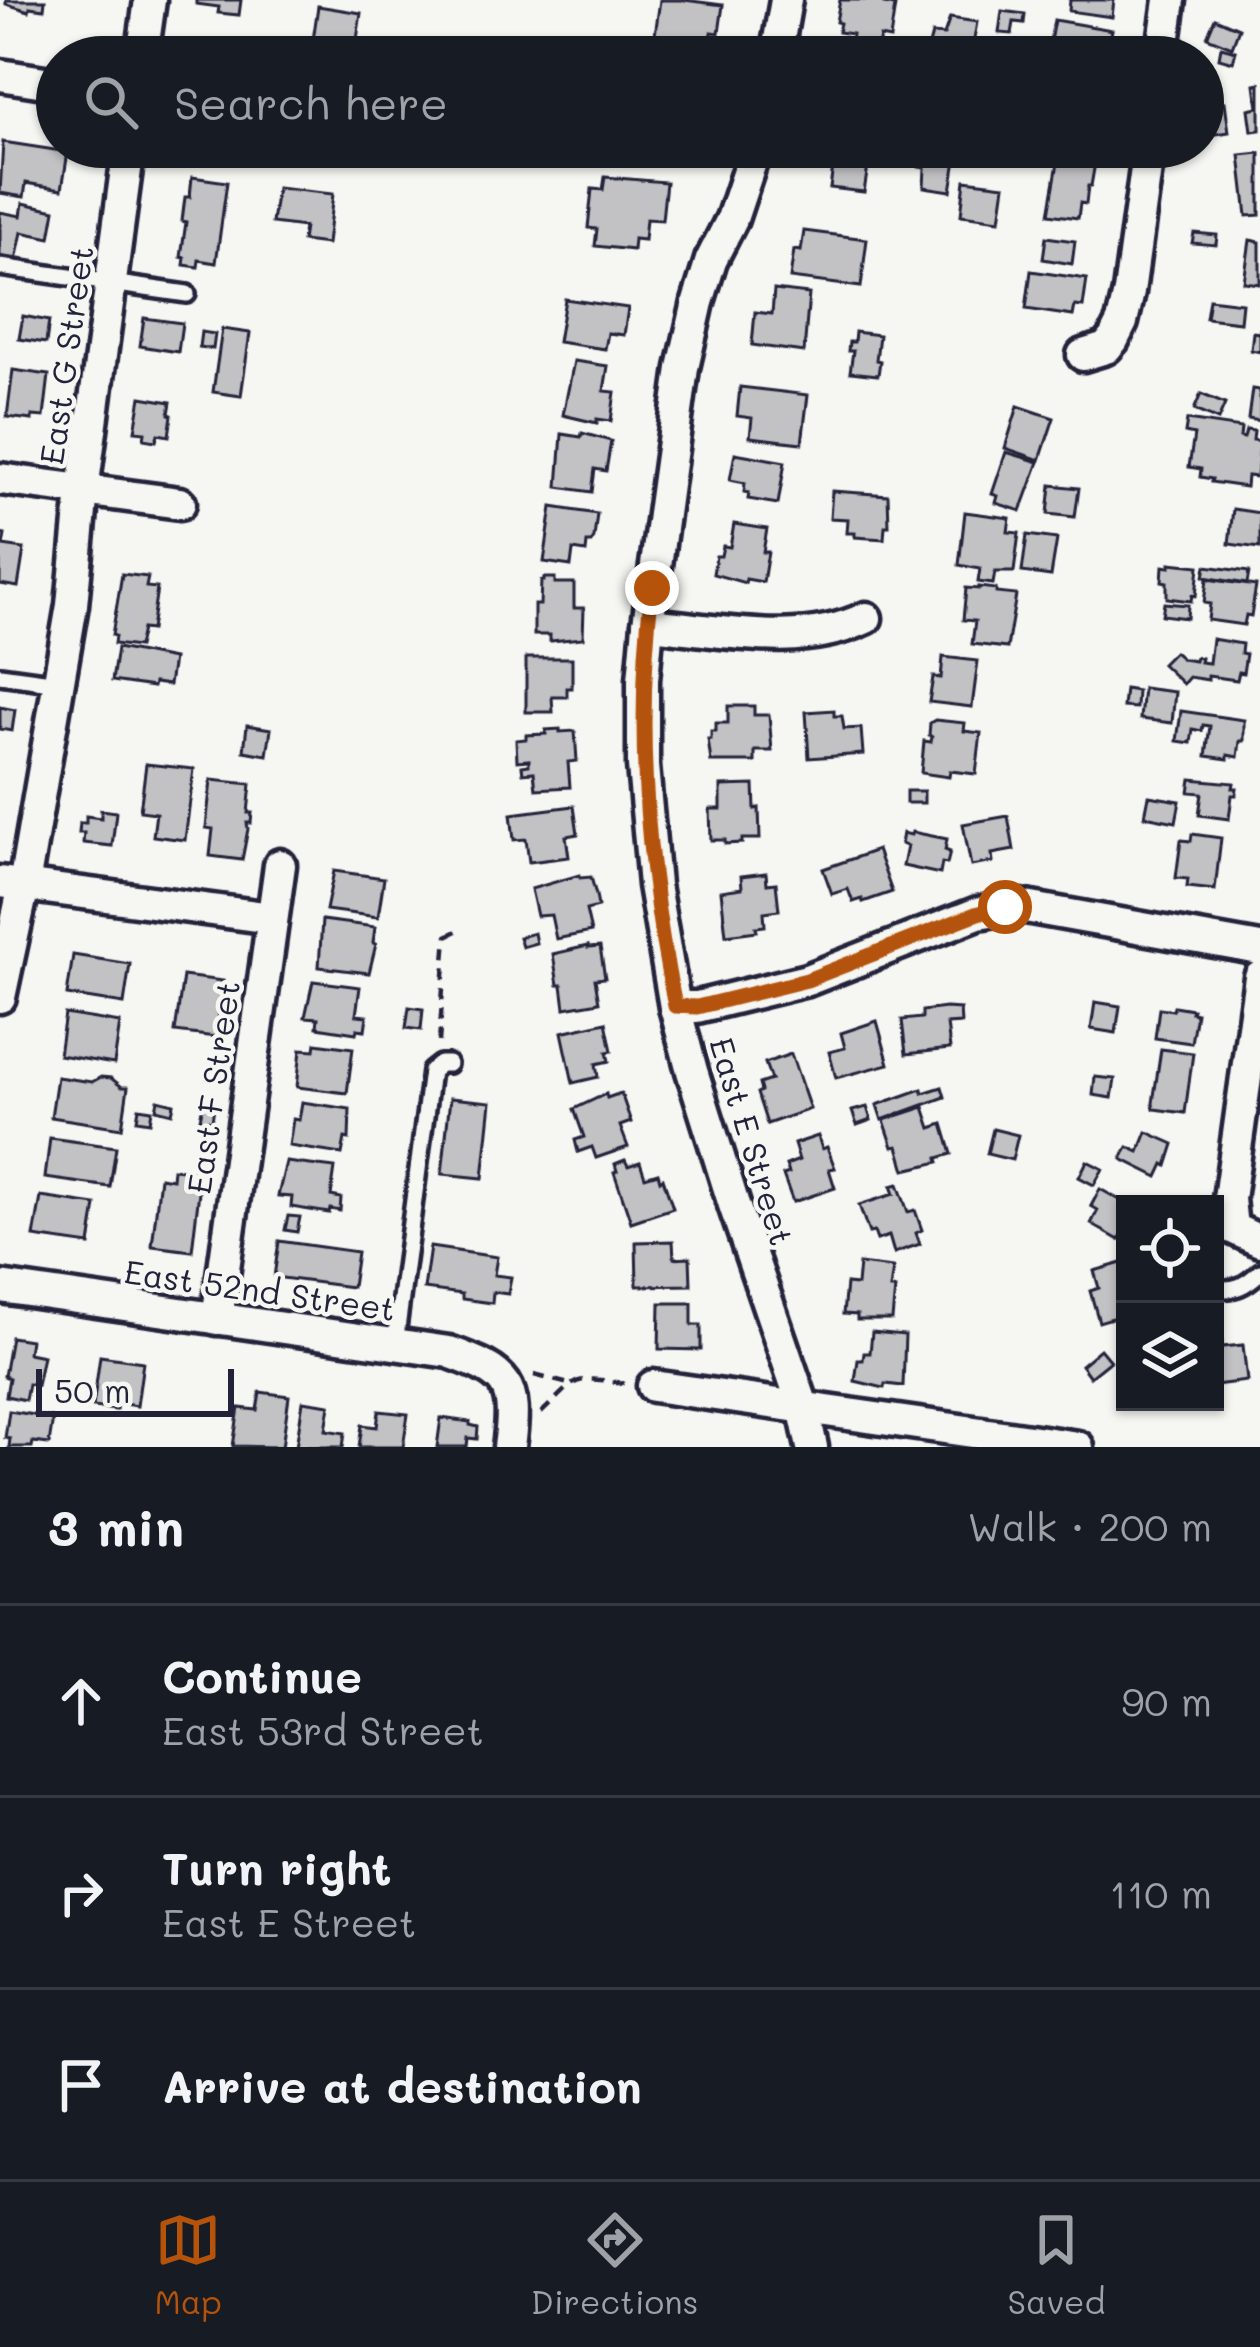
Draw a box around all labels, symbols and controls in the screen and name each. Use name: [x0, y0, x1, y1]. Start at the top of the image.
search box: [36, 36, 1224, 168]
icon: search: [78, 69, 144, 135]
text: Search here: [174, 73, 448, 131]
street label: East G Street: [28, 243, 102, 467]
route end: [625, 561, 679, 615]
route start: [978, 880, 1032, 934]
street label: East F Street: [176, 978, 248, 1196]
street label: East E Street: [701, 1032, 805, 1250]
map controls: [1116, 1195, 1224, 1411]
button: locate: [1116, 1195, 1224, 1303]
street label: East 52nd Street: [122, 1249, 398, 1329]
button: layers: [1116, 1303, 1224, 1411]
scale bar: [36, 1363, 234, 1416]
text: 50 m: [54, 1368, 130, 1411]
text: 3 min: [48, 1492, 184, 1559]
text: Walk · 200 m: [968, 1500, 1212, 1551]
text: Continue: [162, 1646, 362, 1704]
icon: ahead: [48, 1668, 114, 1734]
text: 90 m: [1121, 1675, 1212, 1726]
text: East 53rd Street: [162, 1704, 484, 1755]
text: Turn right: [162, 1838, 391, 1896]
icon: right: [48, 1860, 114, 1926]
text: 110 m: [1110, 1867, 1212, 1918]
text: East E Street: [162, 1896, 416, 1947]
icon: arrive: [48, 2052, 114, 2118]
text: Arrive at destination: [162, 2056, 642, 2114]
tab: Map: [155, 2207, 222, 2322]
tab: Directions: [531, 2207, 698, 2322]
tab: Saved: [1008, 2207, 1105, 2322]

